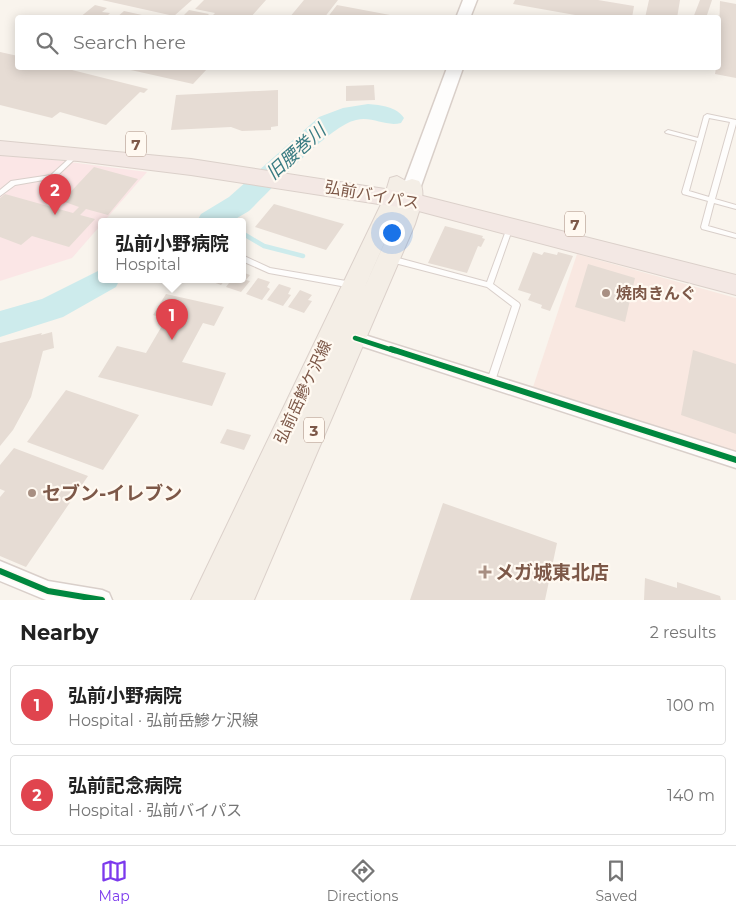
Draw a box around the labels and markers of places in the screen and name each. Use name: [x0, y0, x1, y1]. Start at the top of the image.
pin: 2: [39, 174, 71, 215]
place label: 焼肉きんぐ: [616, 284, 696, 303]
marker: 焼肉きんぐ: [600, 287, 612, 299]
pin: 1: [156, 299, 188, 340]
place label: セブン-イレブン: [42, 482, 182, 505]
marker: セブン-イレブン: [26, 487, 38, 499]
place label: メガ城東北店: [495, 561, 609, 584]
marker: メガ城東北店: [479, 566, 491, 578]

